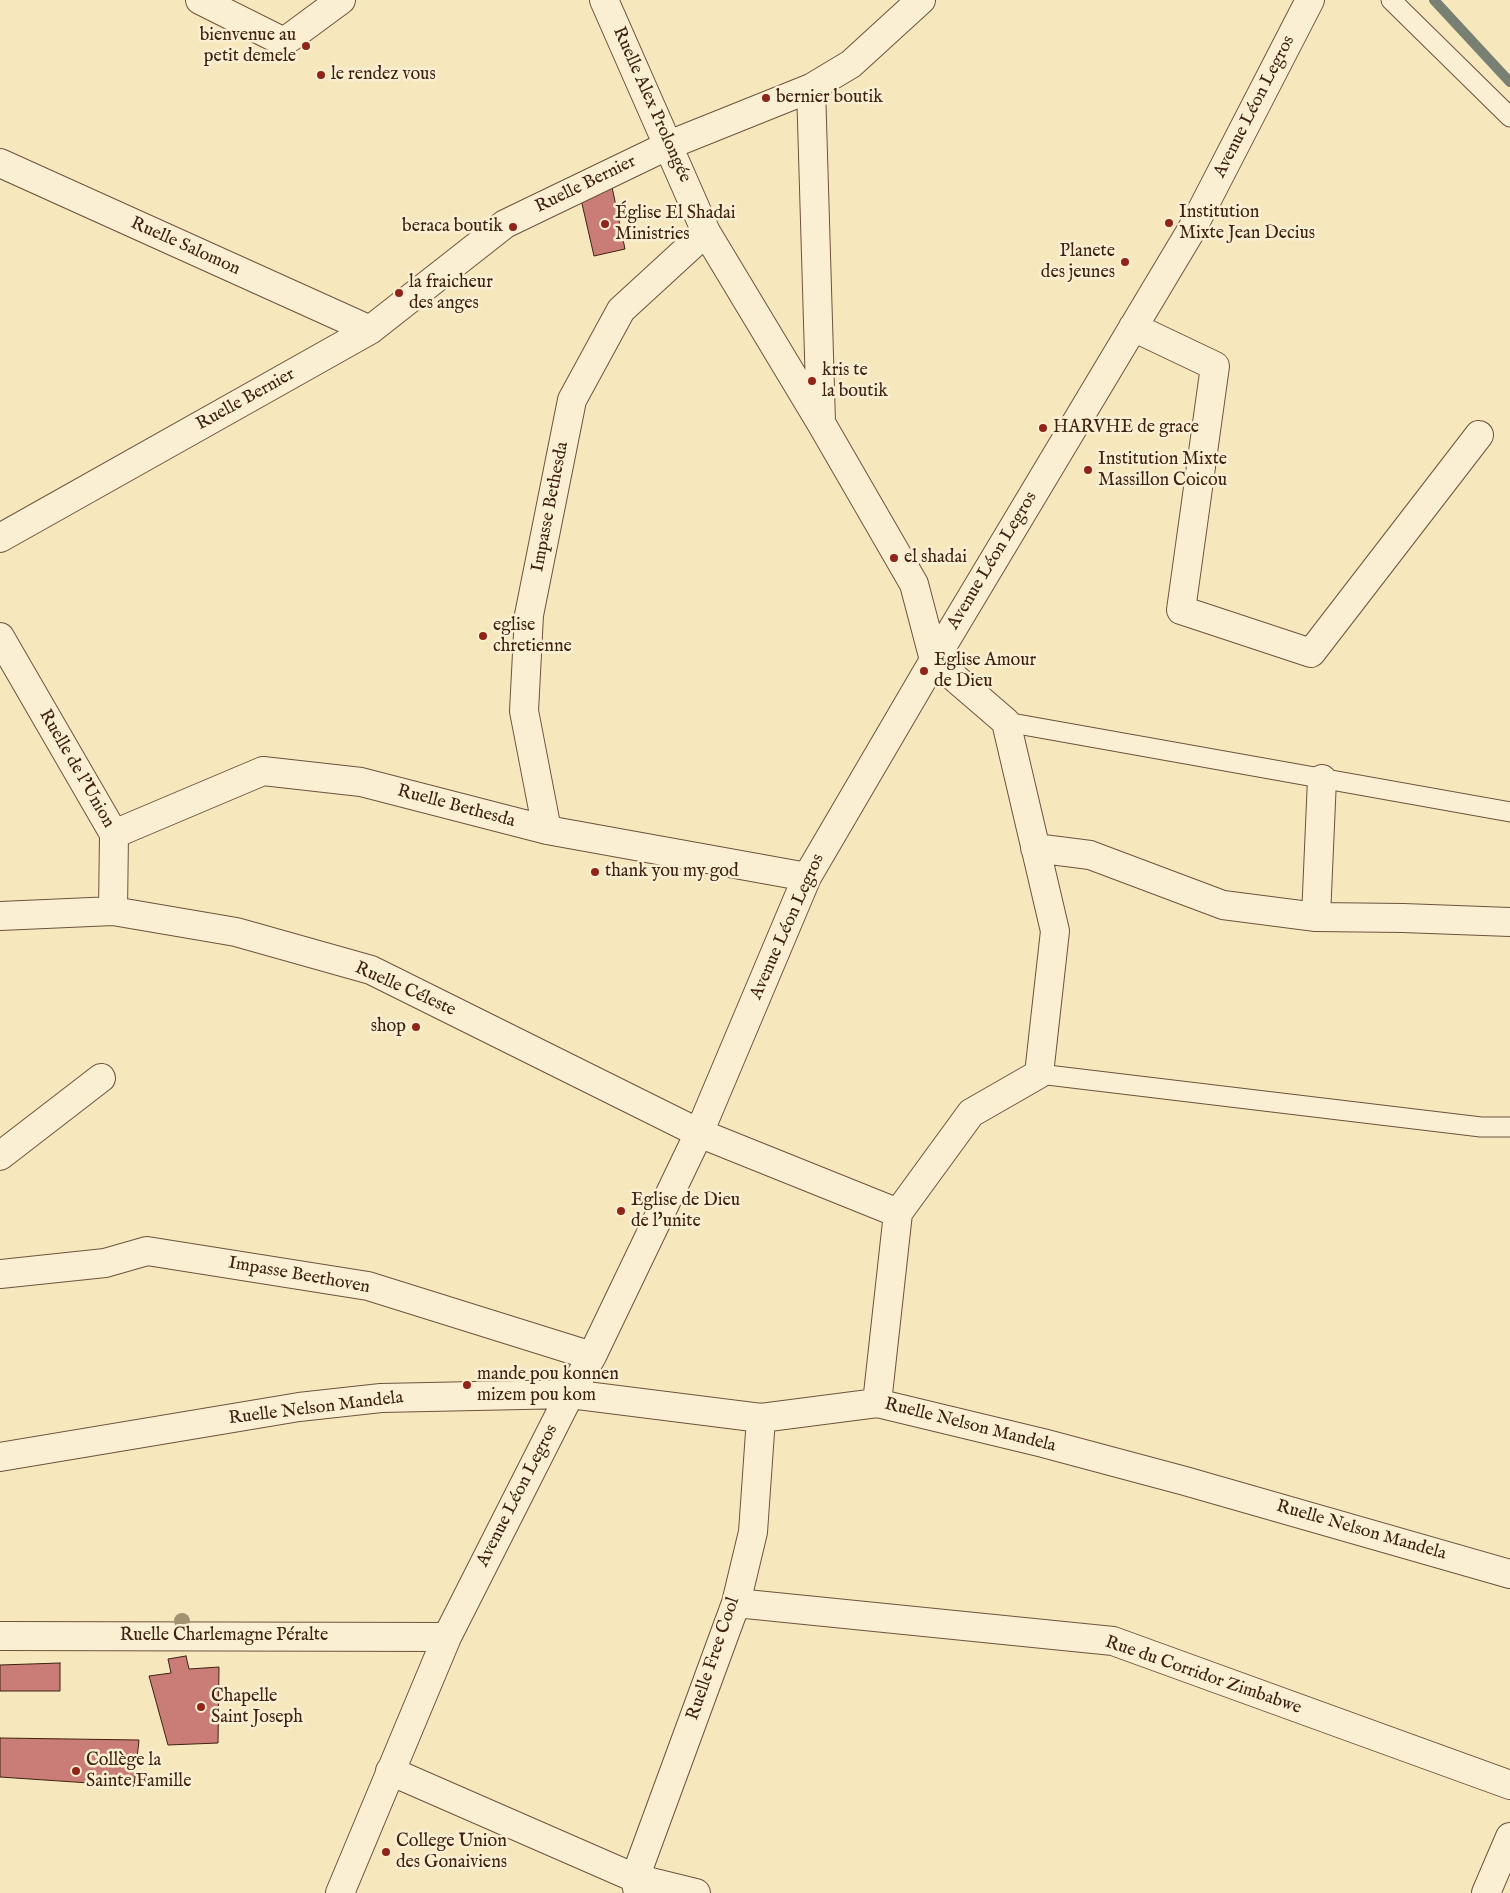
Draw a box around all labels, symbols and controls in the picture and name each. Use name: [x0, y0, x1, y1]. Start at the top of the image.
street label: Ruelle Alex Prolongée: [607, 24, 695, 186]
place label: bienvenue au petit demele: [200, 25, 296, 68]
street label: Avenue Léon Legros: [1210, 32, 1300, 182]
marker: bienvenue au petit demele: [300, 40, 312, 52]
place label: le rendez vous: [331, 64, 436, 86]
marker: le rendez vous: [315, 69, 327, 81]
place label: bernier boutik: [776, 87, 883, 109]
marker: bernier boutik: [760, 92, 772, 104]
street label: Ruelle Bernier: [532, 151, 640, 219]
place label: Institution Mixte Jean Decius: [1179, 202, 1315, 244]
place label: Église El Shadai Ministries: [615, 203, 736, 245]
street label: Ruelle Salomon: [127, 213, 243, 281]
place label: beraca boutik: [402, 216, 503, 238]
marker: Institution Mixte Jean Decius: [1163, 217, 1175, 229]
marker: Église El Shadai Ministries: [599, 218, 611, 230]
marker: beraca boutik: [507, 221, 519, 233]
place label: Planete des jeunes: [1041, 241, 1115, 284]
marker: Planete des jeunes: [1119, 256, 1131, 268]
place label: la fraicheur des anges: [409, 272, 493, 314]
marker: la fraicheur des anges: [393, 287, 405, 299]
place label: kris te la boutik: [822, 360, 888, 402]
street label: Ruelle Bernier: [193, 364, 299, 436]
marker: kris te la boutik: [806, 375, 818, 387]
place label: HARVHE de grace: [1053, 417, 1199, 439]
marker: HARVHE de grace: [1037, 422, 1049, 434]
street label: Impasse Bethesda: [528, 440, 574, 574]
place label: Institution Mixte Massillon Coicou: [1098, 449, 1227, 492]
marker: Institution Mixte Massillon Coicou: [1082, 464, 1094, 476]
street label: Avenue Léon Legros: [943, 488, 1043, 634]
place label: el shadai: [904, 547, 967, 569]
marker: el shadai: [888, 552, 900, 564]
place label: eglise chretienne: [493, 615, 572, 658]
marker: eglise chretienne: [477, 630, 489, 642]
place label: Eglise Amour de Dieu: [934, 650, 1036, 692]
marker: Eglise Amour de Dieu: [918, 665, 930, 677]
street label: Ruelle de l'Union: [33, 706, 119, 832]
street label: Ruelle Bethesda: [395, 781, 517, 833]
street label: Avenue Léon Legros: [746, 851, 830, 1003]
place label: thank you my god: [605, 861, 739, 883]
marker: thank you my god: [589, 866, 601, 878]
street label: Ruelle Céleste: [351, 958, 459, 1022]
place label: shop: [371, 1016, 406, 1038]
marker: shop: [410, 1021, 422, 1033]
place label: Eglise de Dieu de l'unite: [631, 1190, 740, 1232]
marker: Eglise de Dieu de l'unite: [615, 1205, 627, 1217]
street label: Impasse Beethoven: [227, 1253, 371, 1299]
place label: mande pou konnen mizem pou kom: [477, 1364, 619, 1406]
marker: mande pou konnen mizem pou kom: [461, 1379, 473, 1391]
street label: Ruelle Nelson Mandela: [227, 1388, 405, 1430]
street label: Ruelle Nelson Mandela: [882, 1394, 1058, 1458]
street label: Avenue Léon Legros: [473, 1421, 563, 1571]
street label: Ruelle Nelson Mandela: [1274, 1496, 1448, 1566]
street label: Ruelle Free Cool: [683, 1595, 745, 1723]
street label: Ruelle Charlemagne Péralte: [120, 1625, 328, 1647]
street label: Rue du Corridor Zimbabwe: [1102, 1632, 1304, 1720]
place label: Chapelle Saint Joseph: [211, 1686, 303, 1728]
marker: Chapelle Saint Joseph: [195, 1701, 207, 1713]
place label: Collège la Sainte Famille: [86, 1750, 191, 1792]
marker: Collège la Sainte Famille: [70, 1765, 82, 1777]
place label: College Union des Gonaiviens: [396, 1831, 507, 1874]
marker: College Union des Gonaiviens: [380, 1846, 392, 1858]

